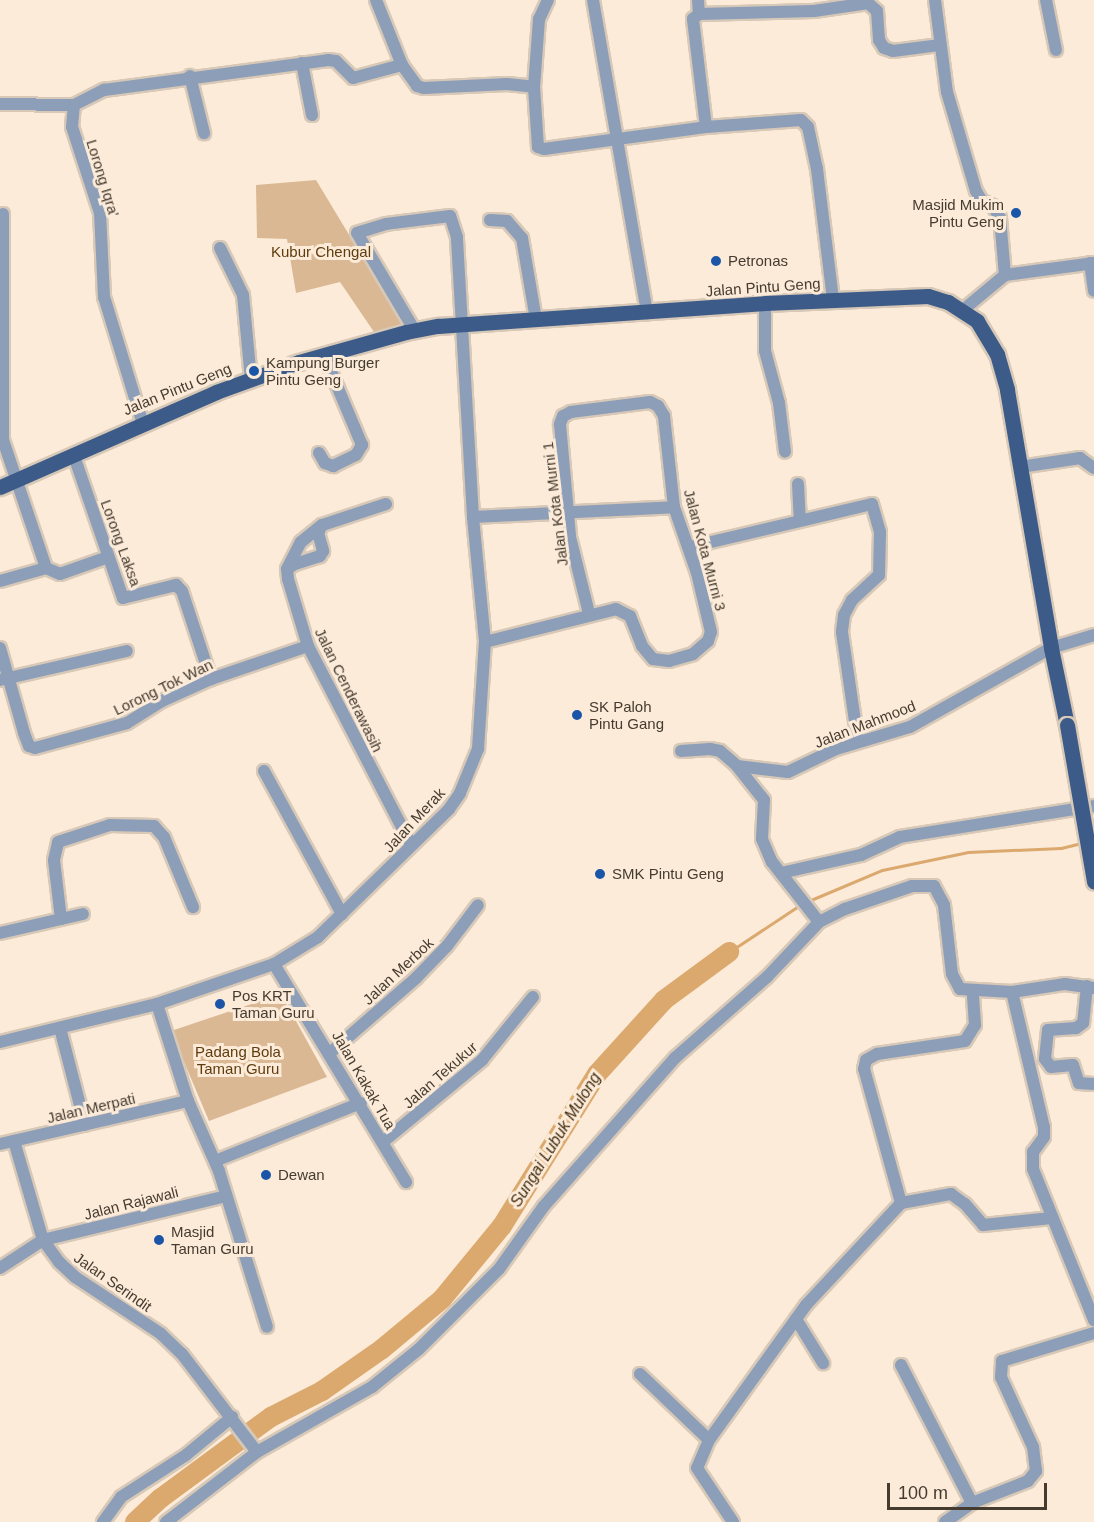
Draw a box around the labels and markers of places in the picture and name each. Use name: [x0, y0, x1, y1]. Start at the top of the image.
place label: Masjid Mukim Pintu Geng: [912, 195, 1004, 230]
marker: Masjid Mukim Pintu Geng: [1009, 206, 1023, 220]
place label: Petronas: [728, 252, 788, 270]
marker: Petronas: [709, 254, 723, 268]
place label: Kampung Burger Pintu Geng: [266, 353, 379, 388]
marker: Kampung Burger Pintu Geng: [247, 364, 261, 378]
place label: SK Paloh Pintu Gang: [589, 697, 664, 732]
marker: SK Paloh Pintu Gang: [570, 708, 584, 722]
place label: SMK Pintu Geng: [612, 865, 724, 883]
marker: SMK Pintu Geng: [593, 867, 607, 881]
place label: Pos KRT Taman Guru: [232, 986, 315, 1021]
marker: Pos KRT Taman Guru: [213, 997, 227, 1011]
place label: Dewan: [278, 1166, 325, 1184]
marker: Dewan: [259, 1168, 273, 1182]
place label: Masjid Taman Guru: [171, 1222, 254, 1257]
marker: Masjid Taman Guru: [152, 1233, 166, 1247]

